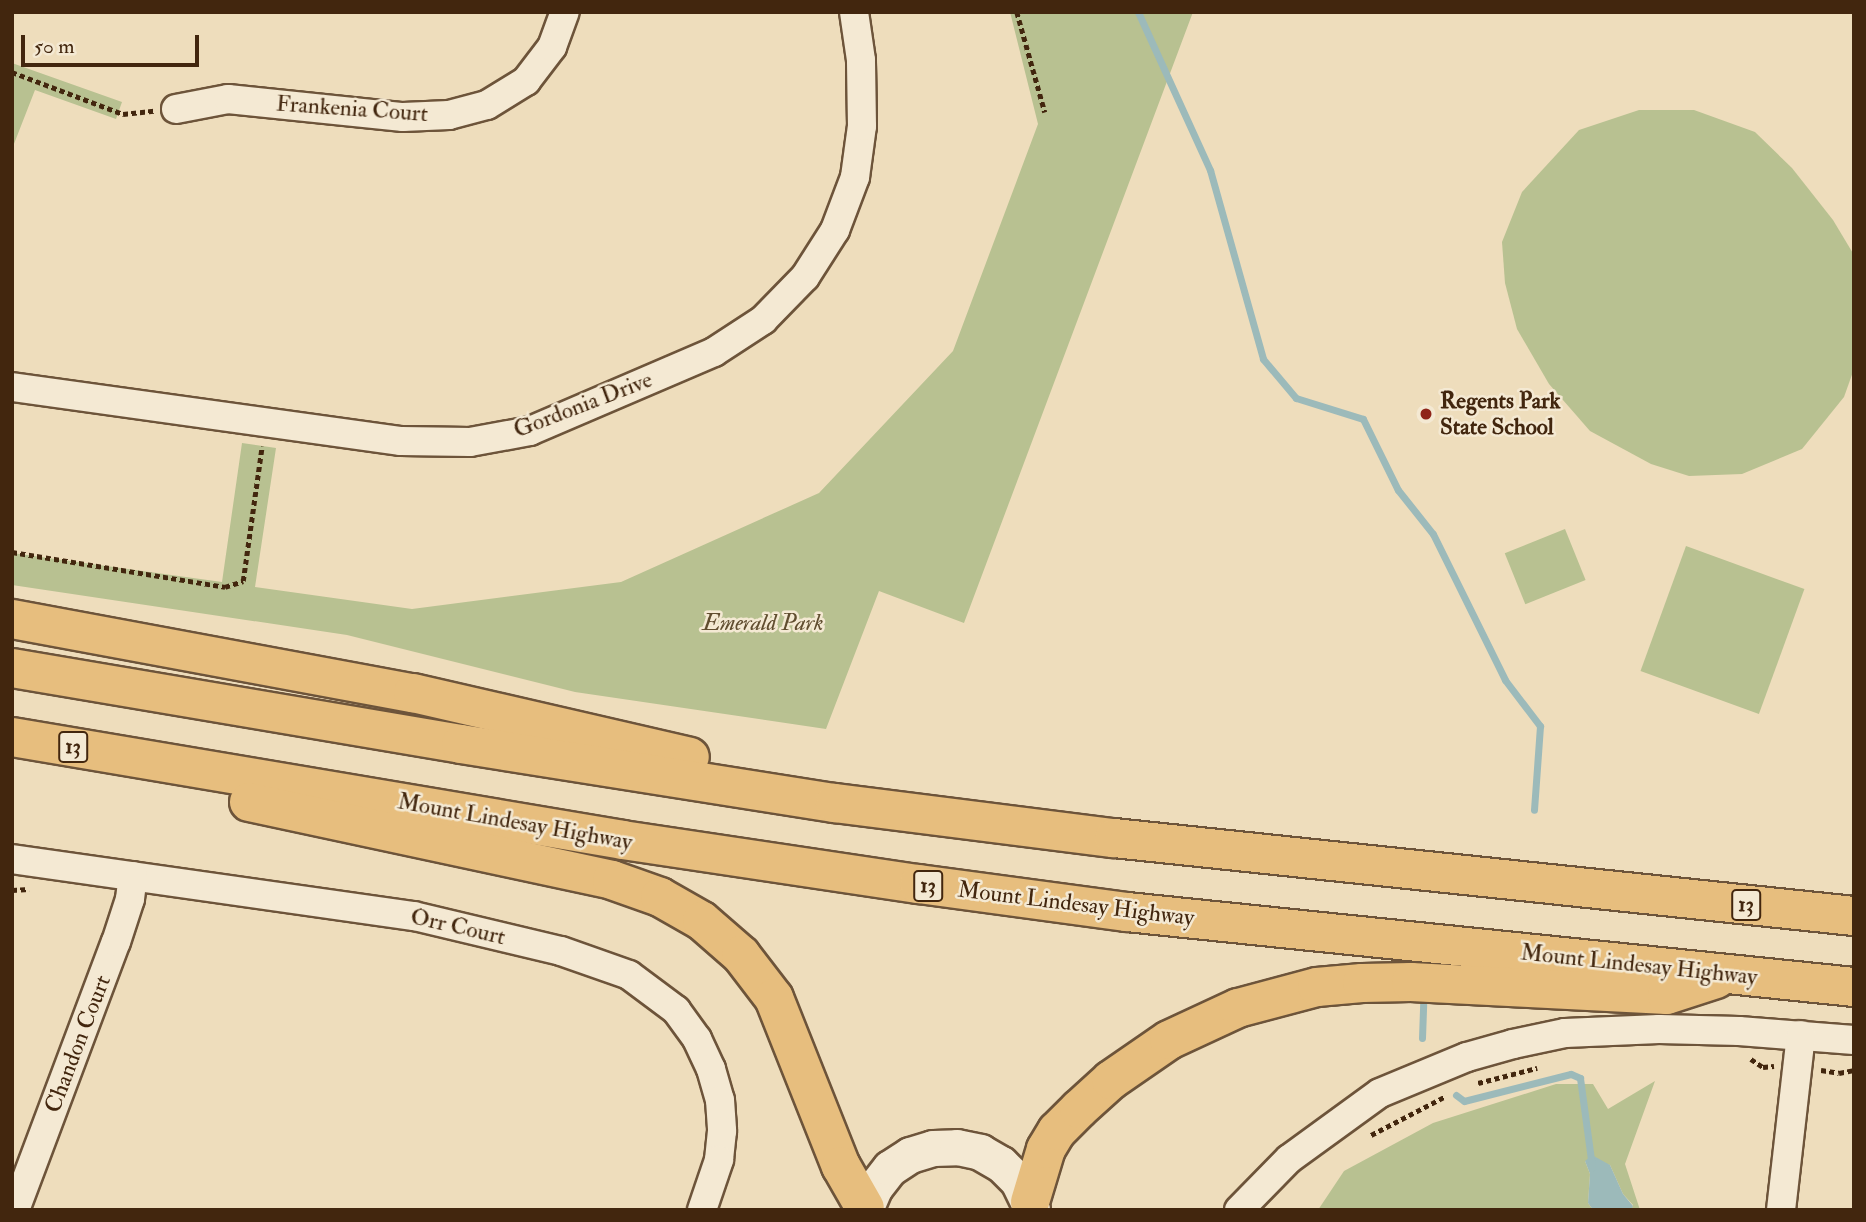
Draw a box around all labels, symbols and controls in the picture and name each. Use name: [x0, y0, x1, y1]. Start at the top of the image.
scale bar: [24, 21, 203, 65]
text: 50 m: [34, 33, 75, 60]
street label: Frankenia Court: [275, 90, 429, 128]
street label: Gordonia Drive: [510, 366, 656, 444]
place label: Regents Park State School: [1440, 387, 1561, 441]
marker: Regents Park State School: [1418, 406, 1434, 422]
park label: Emerald Park: [702, 609, 824, 637]
road number: 13: [57, 730, 89, 764]
street label: Mount Lindesay Highway: [395, 788, 635, 856]
road number: 13: [912, 868, 944, 903]
street label: Mount Lindesay Highway: [956, 876, 1196, 932]
road number: 13: [1730, 888, 1762, 922]
street label: Orr Court: [408, 903, 508, 951]
street label: Mount Lindesay Highway: [1519, 939, 1759, 991]
street label: Chandon Court: [39, 971, 117, 1117]

